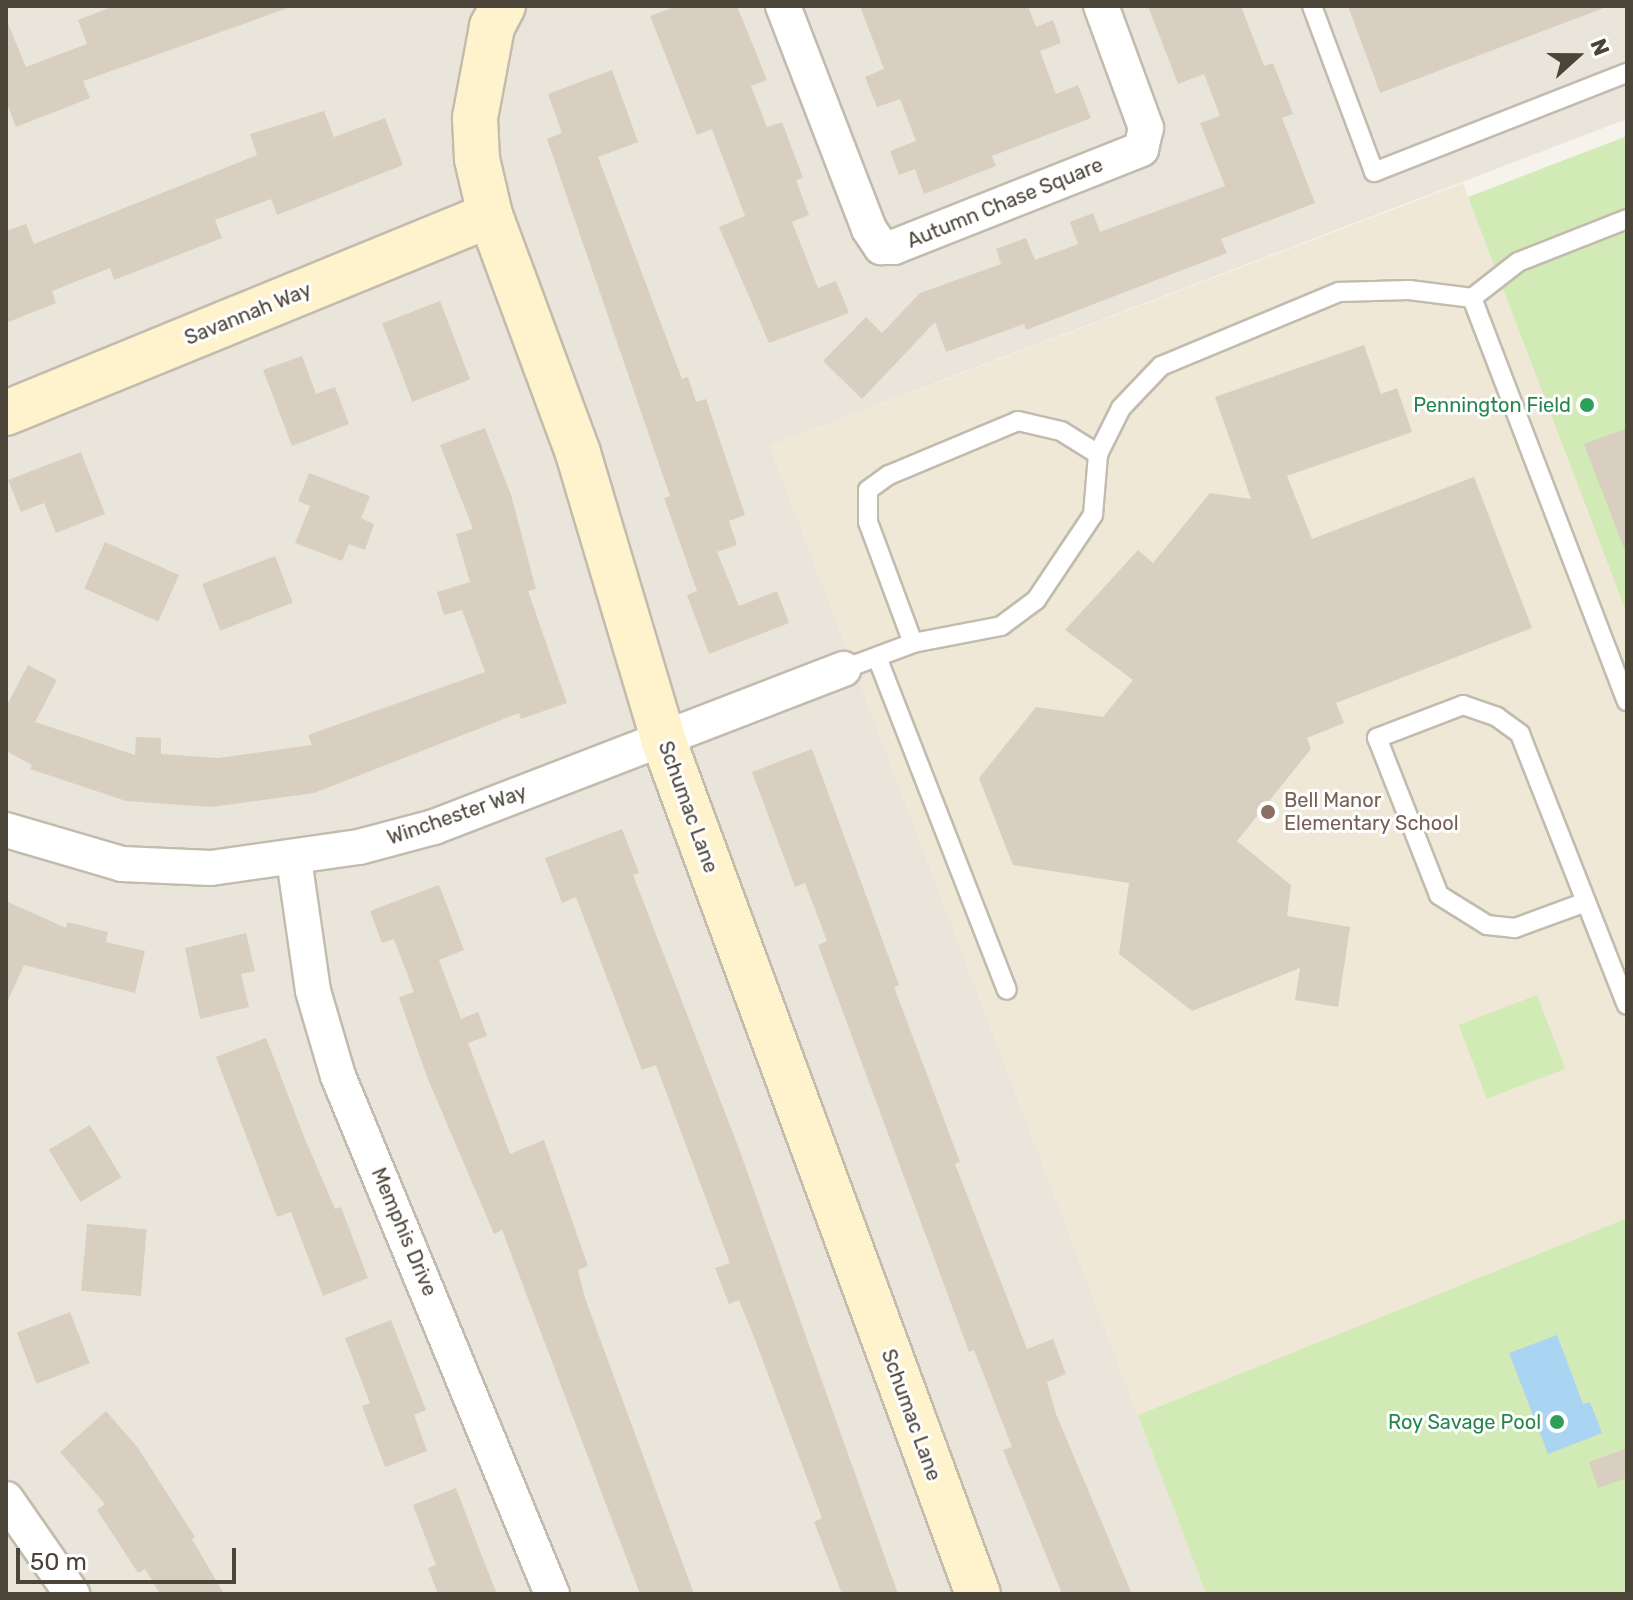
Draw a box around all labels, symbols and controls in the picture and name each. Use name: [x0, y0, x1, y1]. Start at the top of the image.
north arrow: [1537, 16, 1617, 96]
text: N: [1584, 35, 1615, 59]
street label: Autumn Chase Square: [904, 153, 1106, 253]
street label: Savannah Way: [181, 278, 315, 350]
place label: Pennington Field: [1413, 393, 1571, 417]
marker: Pennington Field: [1578, 396, 1596, 414]
street label: Schumac Lane: [653, 738, 723, 876]
street label: Winchester Way: [384, 780, 530, 850]
place label: Bell Manor Elementary School: [1284, 788, 1459, 835]
marker: Bell Manor Elementary School: [1259, 803, 1277, 821]
street label: Memphis Drive: [366, 1164, 442, 1300]
street label: Schumac Lane: [876, 1346, 946, 1484]
place label: Roy Savage Pool: [1387, 1410, 1541, 1434]
marker: Roy Savage Pool: [1548, 1413, 1566, 1431]
scale bar: [20, 1532, 240, 1582]
text: 50 m: [30, 1548, 87, 1576]

